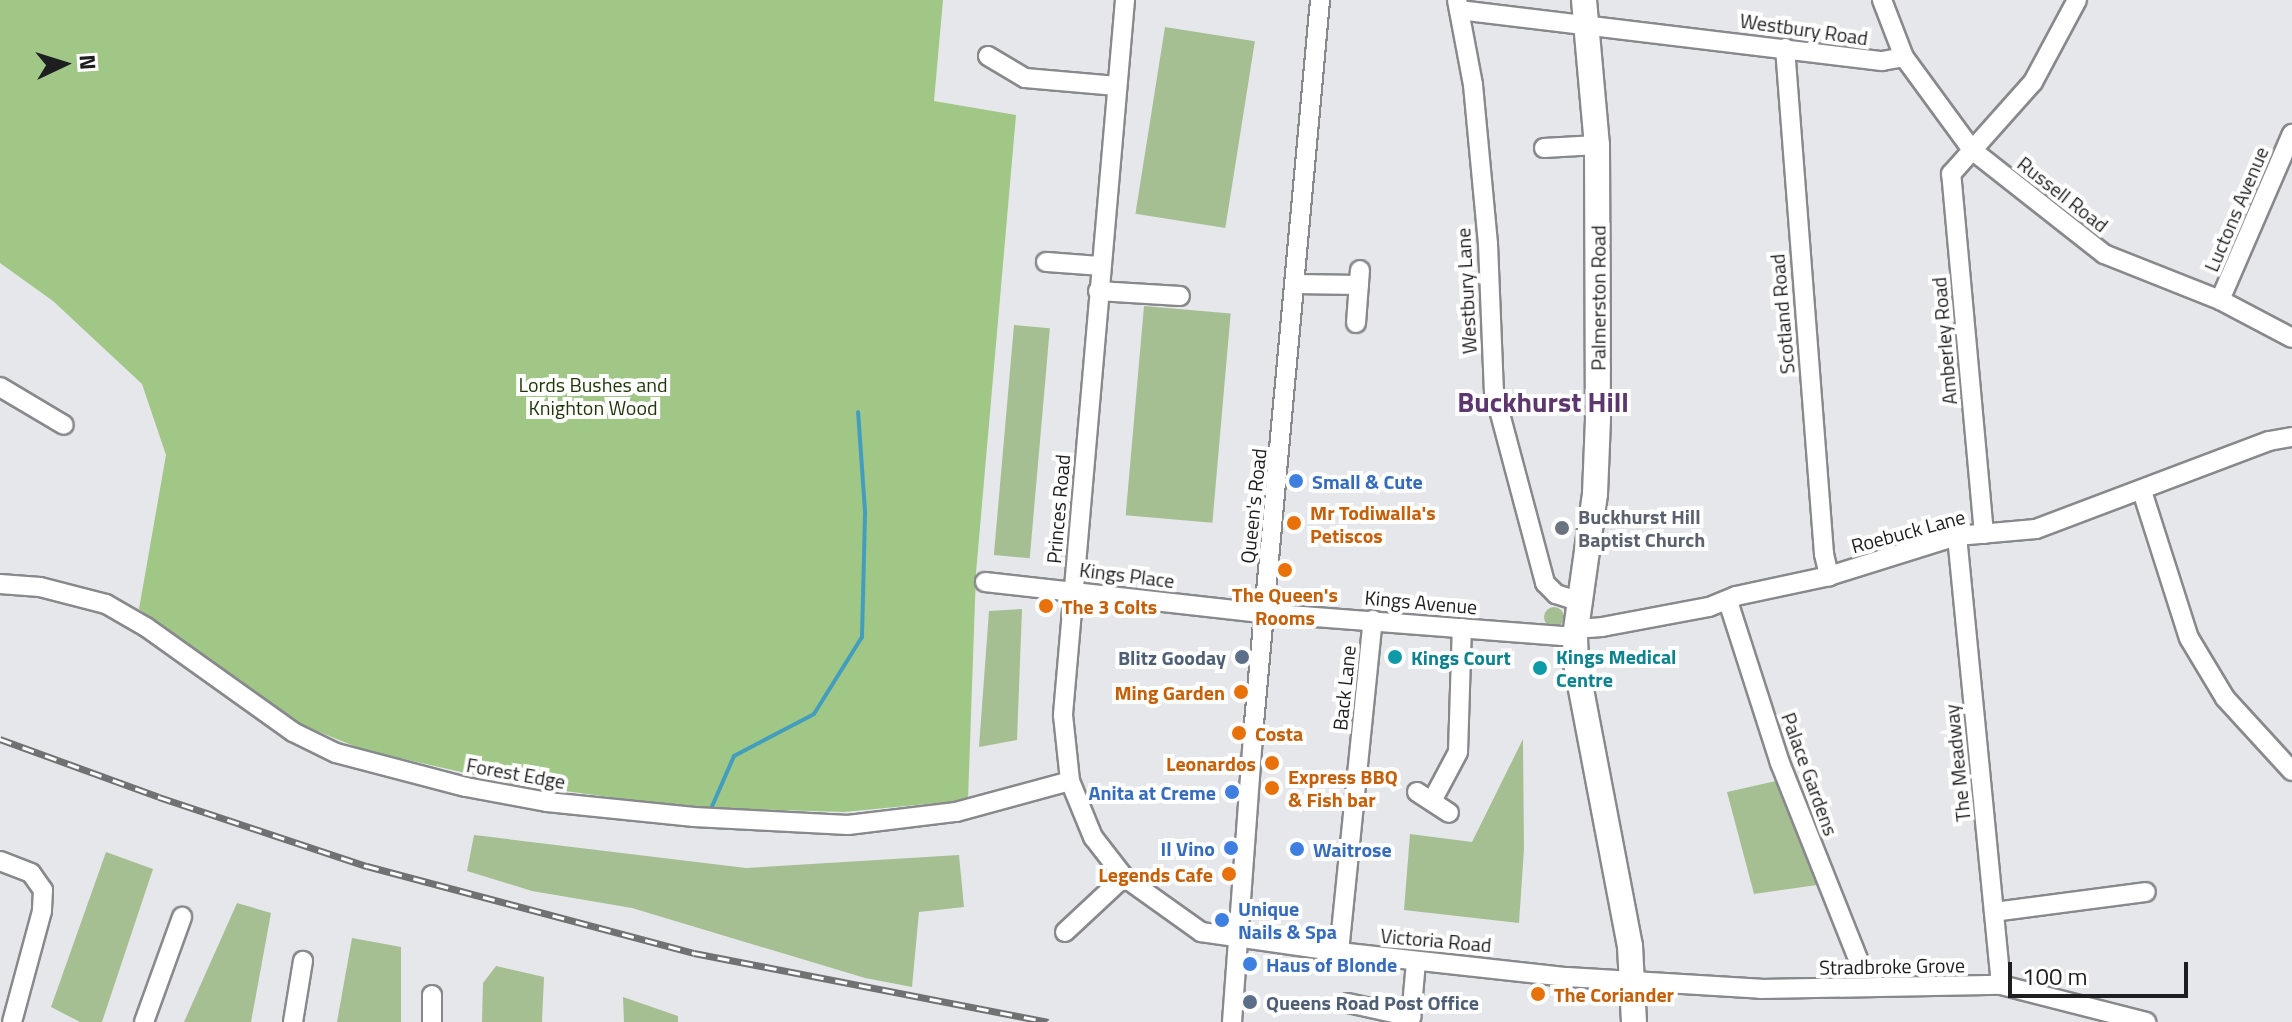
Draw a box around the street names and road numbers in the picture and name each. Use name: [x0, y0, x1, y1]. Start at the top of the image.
street label: Westbury Road: [1738, 8, 1870, 50]
street label: Luctons Avenue: [2199, 143, 2273, 275]
street label: Russell Road: [2013, 151, 2113, 237]
street label: Palmerston Road: [1586, 225, 1610, 371]
street label: Westbury Lane: [1451, 227, 1481, 355]
street label: Scotland Road: [1765, 253, 1799, 375]
street label: Amberley Road: [1926, 276, 1962, 406]
street label: Queen's Road: [1235, 447, 1271, 565]
street label: Princes Road: [1041, 453, 1075, 565]
street label: Roebuck Lane: [1848, 504, 1968, 558]
street label: Kings Place: [1078, 557, 1176, 593]
street label: Kings Avenue: [1364, 585, 1478, 619]
street label: Back Lane: [1328, 644, 1360, 732]
street label: The Meadway: [1939, 703, 1975, 823]
street label: Palace Gardens: [1777, 709, 1843, 839]
street label: Forest Edge: [465, 752, 567, 794]
street label: Victoria Road: [1379, 923, 1493, 957]
street label: Stradbroke Grove: [1819, 953, 1965, 979]

